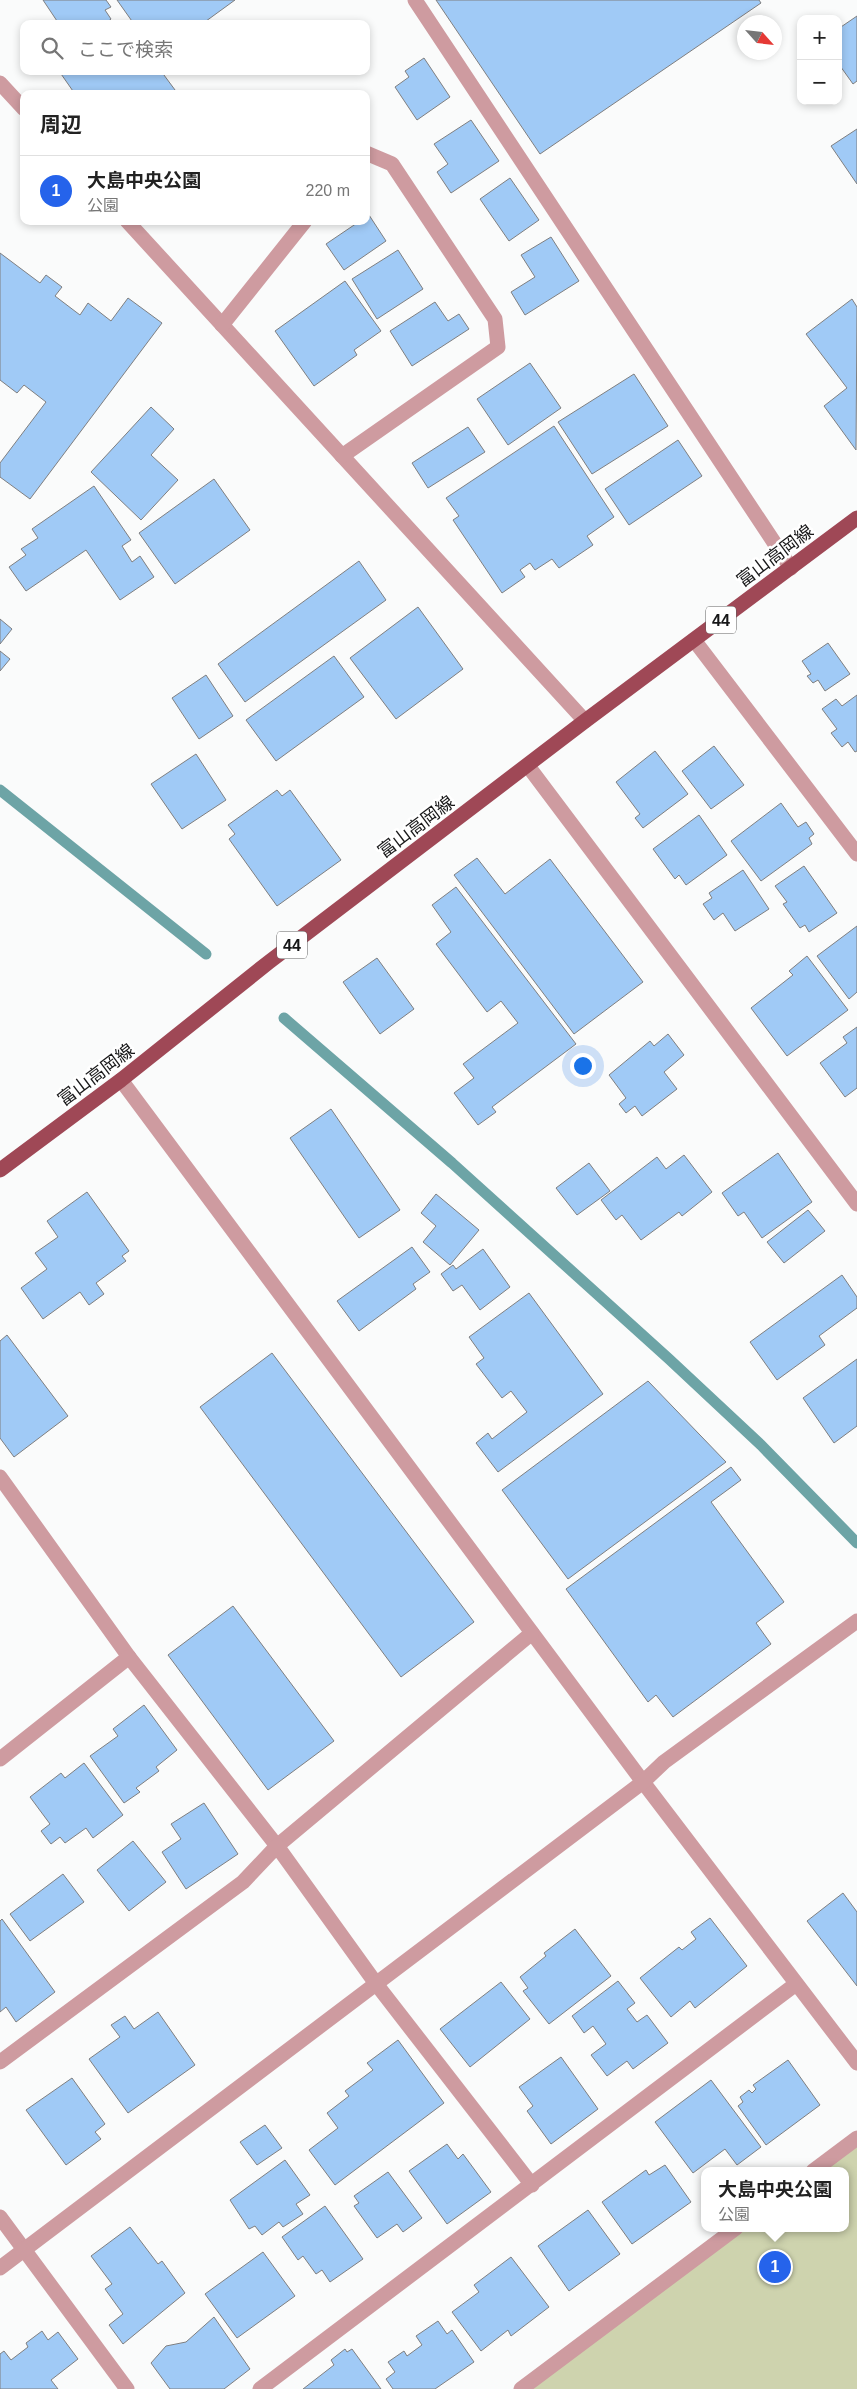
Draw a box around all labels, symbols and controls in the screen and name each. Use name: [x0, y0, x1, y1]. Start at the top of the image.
north arrow: [737, 15, 782, 60]
map controls: [797, 15, 842, 105]
button: +: [797, 15, 842, 60]
search box: [20, 20, 370, 75]
icon: search: [38, 34, 66, 62]
text: ここで検索: [78, 39, 173, 60]
button: −: [797, 60, 842, 105]
text: 周辺: [40, 113, 82, 136]
text: 大島中央公園: [87, 170, 201, 191]
text: 1: [52, 182, 60, 199]
text: 220 m: [306, 182, 350, 199]
text: 公園: [87, 197, 119, 214]
street label: 富山高岡線: [733, 521, 817, 591]
road number: 44: [706, 606, 736, 634]
street label: 富山高岡線: [374, 792, 458, 862]
road number: 44: [277, 932, 307, 958]
street label: 富山高岡線: [54, 1040, 138, 1110]
your location: [570, 1053, 596, 1079]
popup: [701, 2167, 849, 2232]
text: 大島中央公園: [718, 2179, 832, 2200]
text: 公園: [718, 2206, 750, 2223]
pin: 1: [759, 2248, 791, 2286]

